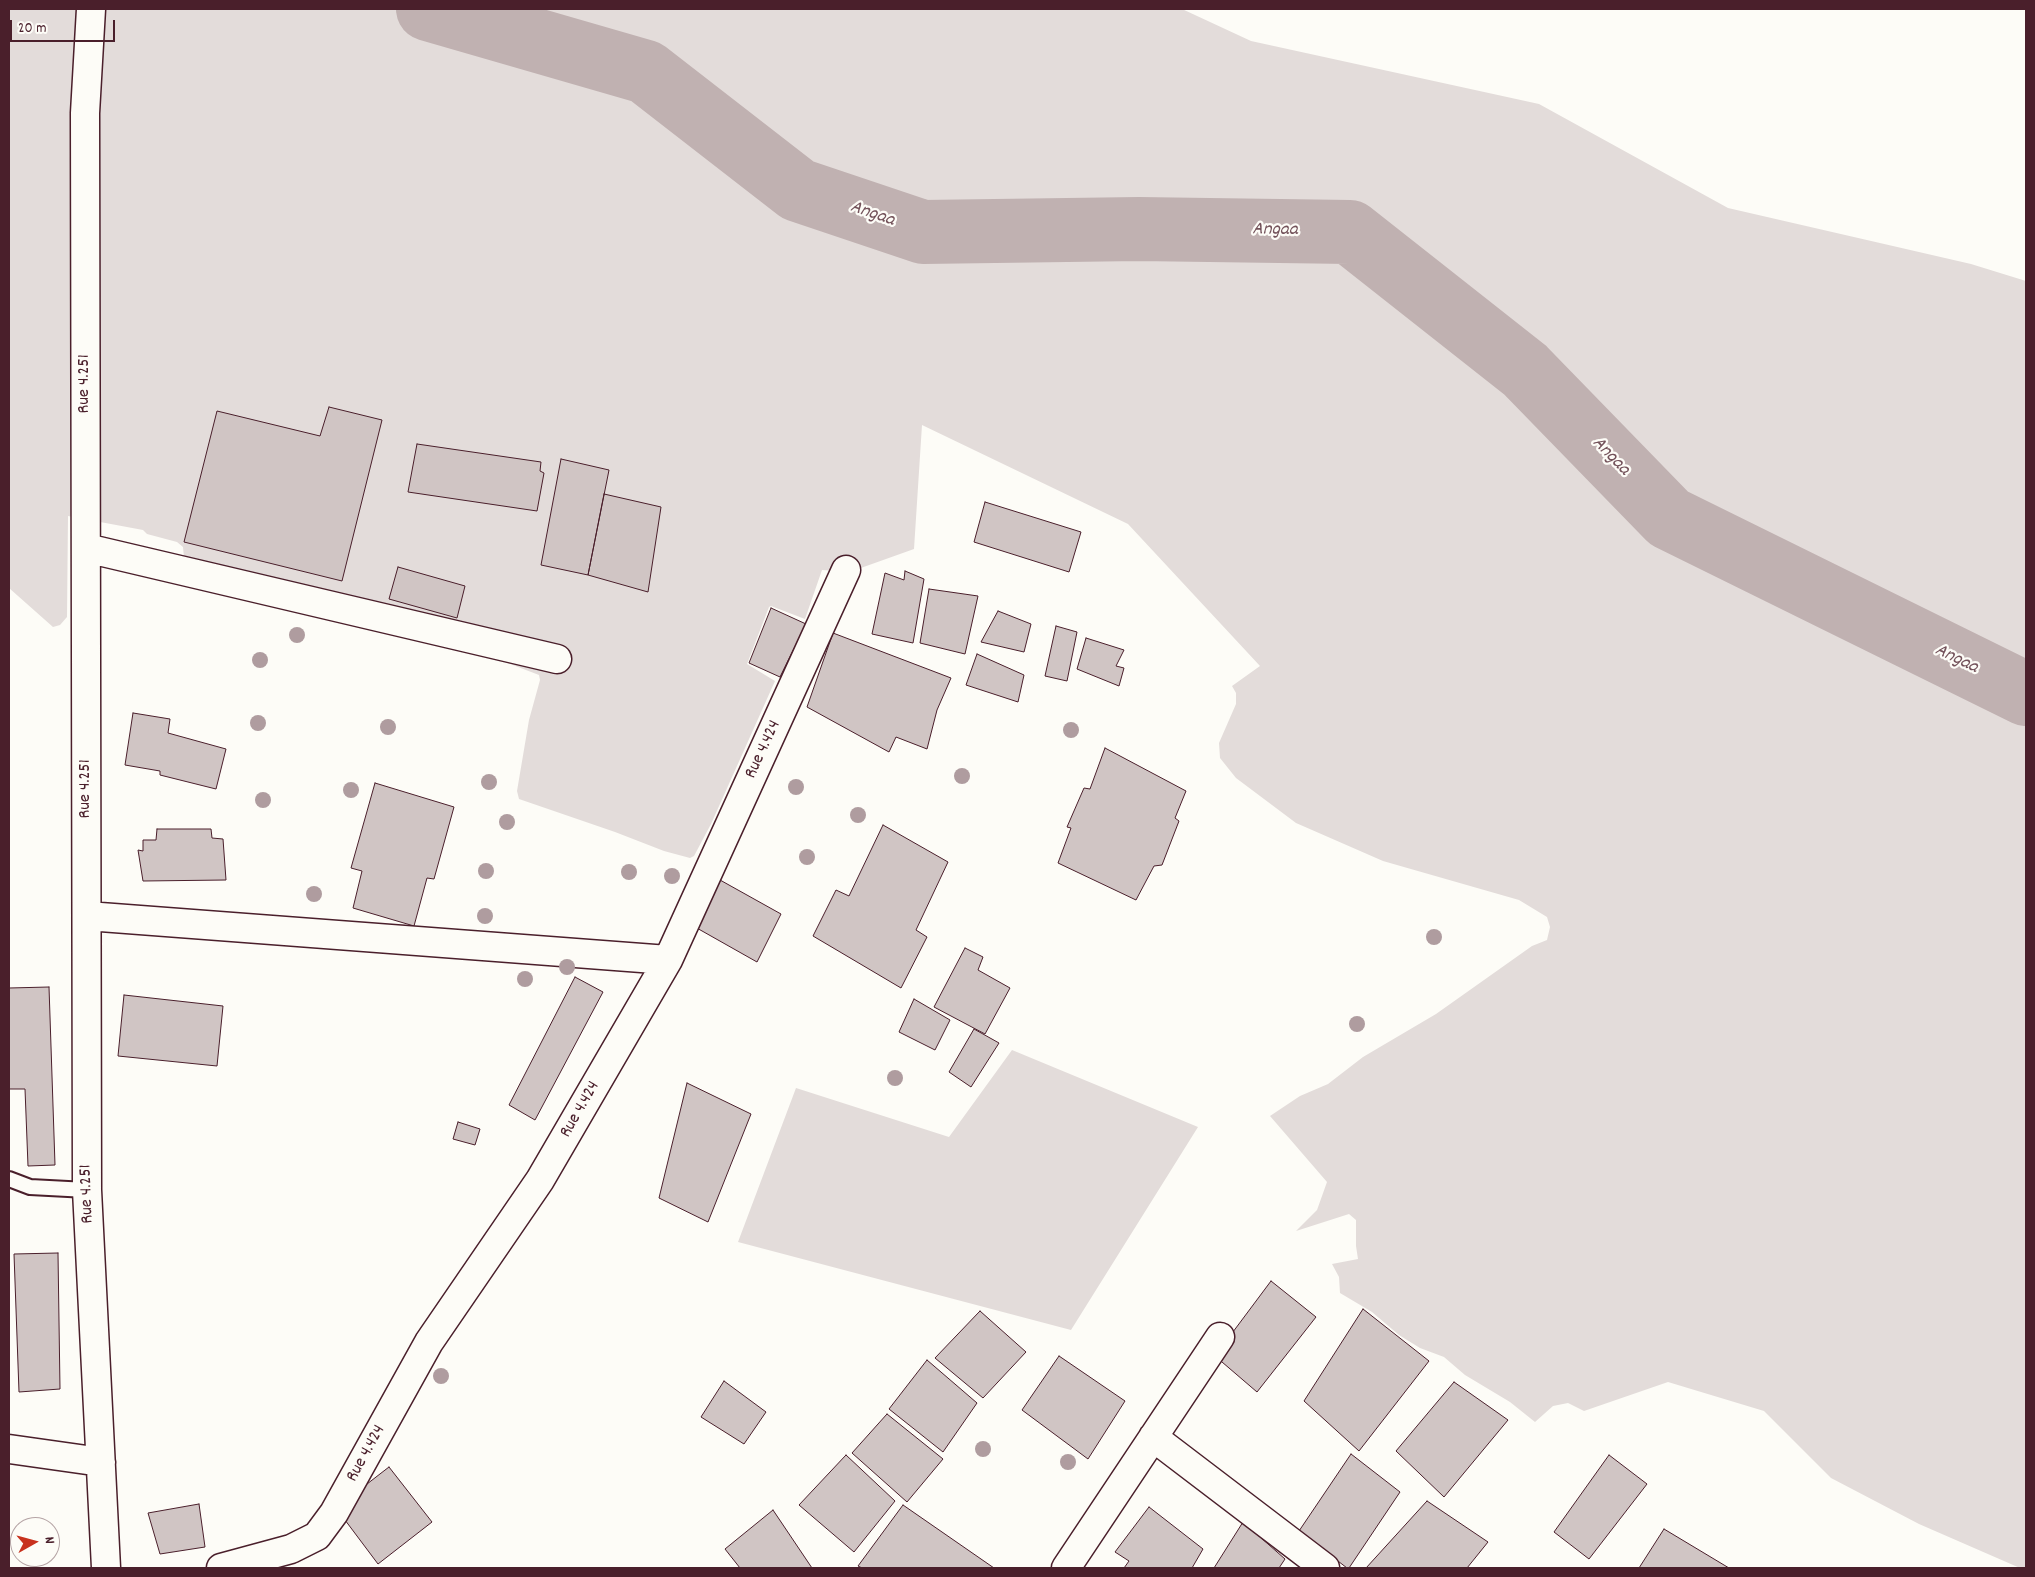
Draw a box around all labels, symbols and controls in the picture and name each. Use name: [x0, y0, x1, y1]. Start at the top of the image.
scale bar: [12, 10, 118, 42]
text: 20 m: [18, 18, 46, 40]
water label: Angaa: [847, 197, 897, 233]
water label: Angaa: [1252, 219, 1298, 243]
street label: Rue 4.251: [75, 354, 97, 414]
water label: Angaa: [1586, 433, 1634, 481]
water label: Angaa: [1931, 640, 1981, 680]
street label: Rue 4.424: [741, 717, 787, 783]
street label: Rue 4.251: [76, 759, 98, 819]
street label: Rue 4.424: [556, 1078, 606, 1142]
street label: Rue 4.251: [76, 1164, 100, 1224]
street label: Rue 4.424: [343, 1422, 391, 1486]
north arrow: [10, 1517, 60, 1567]
text: N: [39, 1536, 59, 1545]

